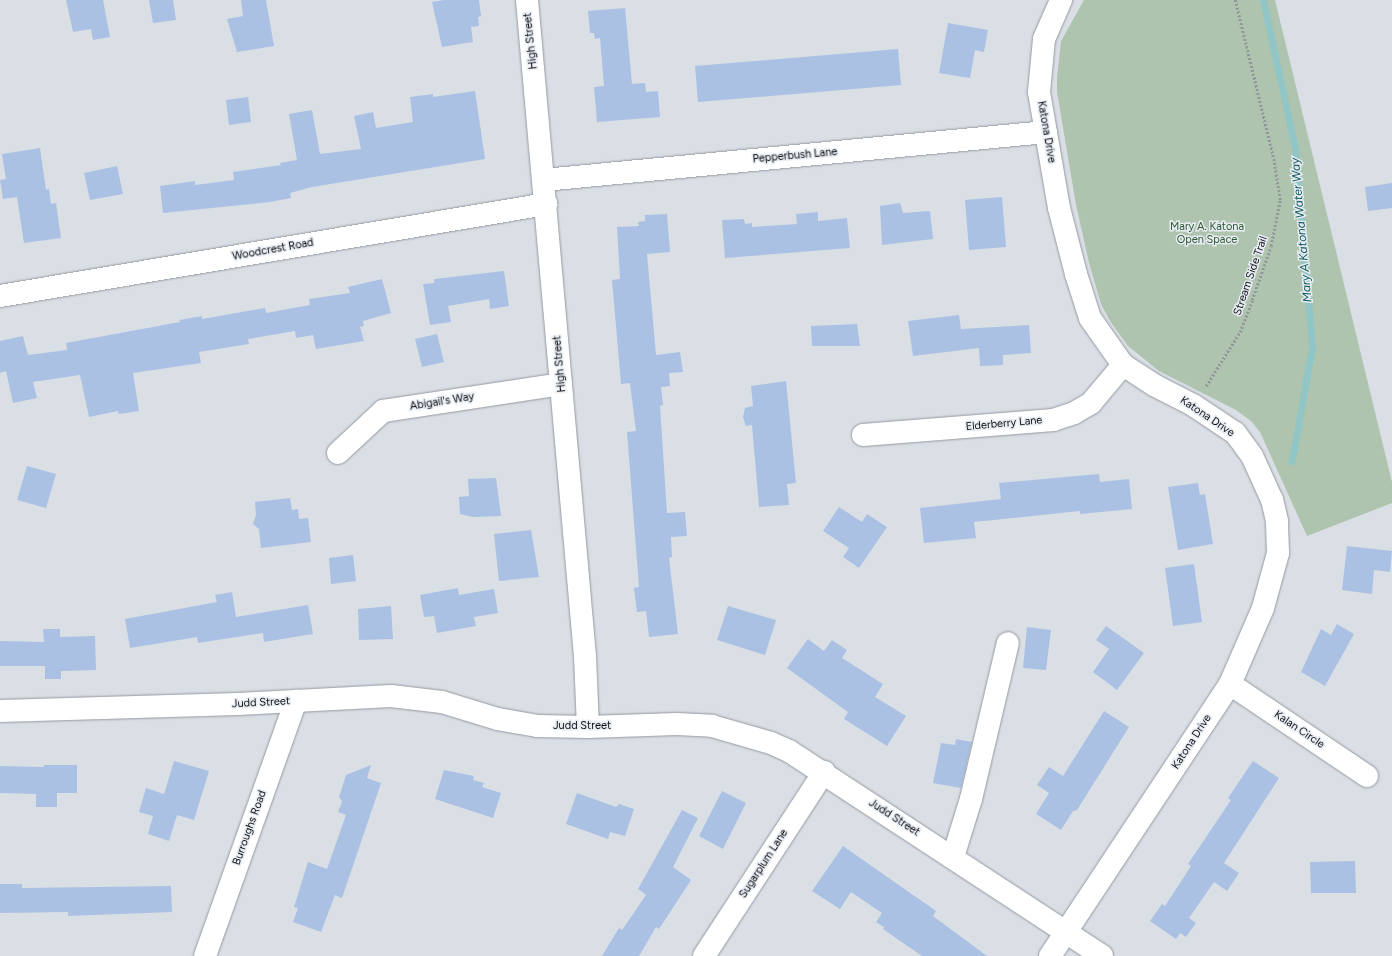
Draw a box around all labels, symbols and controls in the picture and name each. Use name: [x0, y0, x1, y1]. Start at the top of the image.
street label: High Street: [521, 12, 541, 70]
street label: Katona Drive: [1034, 100, 1058, 164]
street label: Pepperbush Lane: [752, 146, 838, 166]
water label: Mary A Katona Water Way: [1289, 157, 1315, 303]
park label: Mary A. Katona Open Space: [1170, 221, 1244, 247]
street label: Stream Side Trail: [1231, 235, 1271, 317]
street label: Woodcrest Road: [231, 236, 315, 264]
street label: High Street: [551, 335, 569, 393]
street label: Abigail's Way: [409, 390, 475, 414]
street label: Katona Drive: [1177, 394, 1237, 440]
street label: Elderberry Lane: [965, 414, 1043, 434]
street label: Judd Street: [232, 695, 290, 711]
street label: Kalan Circle: [1271, 708, 1327, 752]
street label: Katona Drive: [1169, 712, 1215, 772]
street label: Judd Street: [553, 719, 611, 733]
street label: Burroughs Road: [230, 789, 270, 867]
street label: Judd Street: [866, 797, 922, 839]
street label: Sugarplum Lane: [737, 827, 791, 901]

